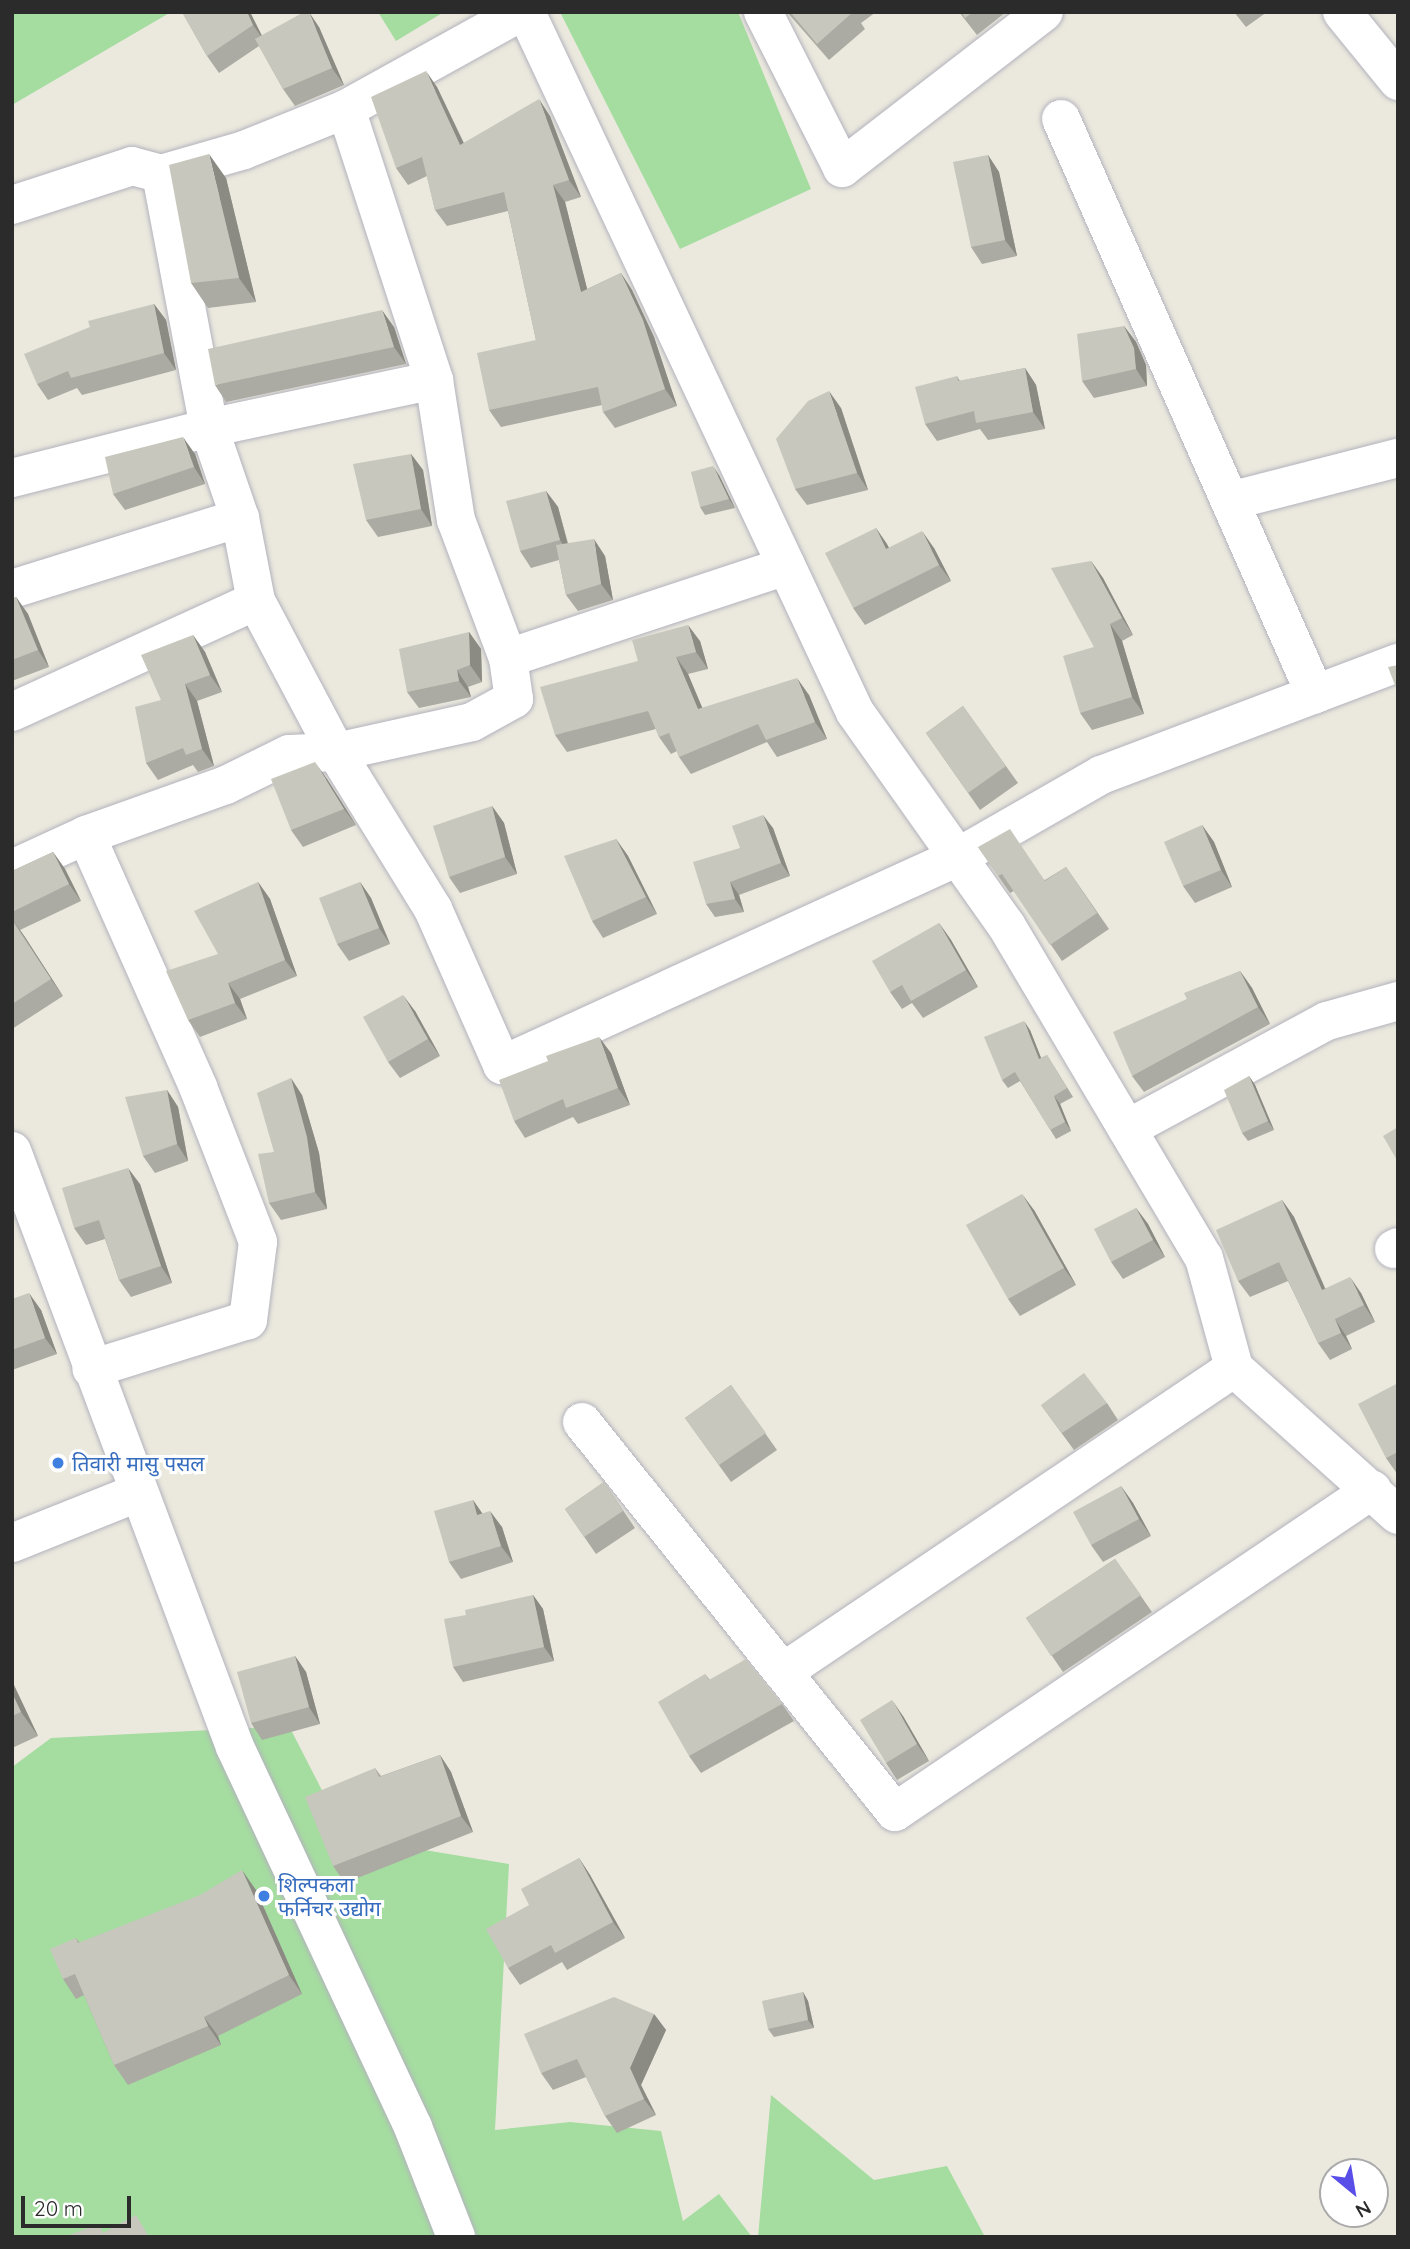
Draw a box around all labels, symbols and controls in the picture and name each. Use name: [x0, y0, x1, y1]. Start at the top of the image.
place label: तिवारी मासु पसल: [72, 1450, 205, 1476]
marker: तिवारी मासु पसल: [50, 1455, 66, 1471]
place label: शिल्पकला फर्निचर उद्योग: [278, 1871, 381, 1921]
marker: शिल्पकला फर्निचर उद्योग: [256, 1888, 272, 1904]
north arrow: [1319, 2158, 1389, 2228]
scale bar: [24, 2182, 135, 2226]
text: 20 m: [34, 2195, 83, 2221]
text: N: [1351, 2196, 1376, 2223]

